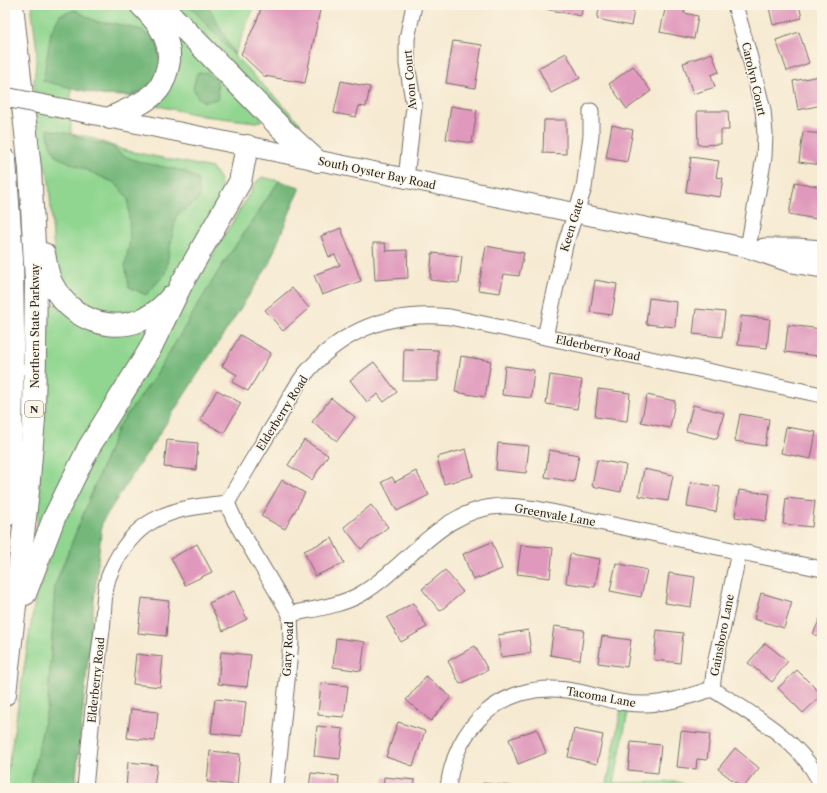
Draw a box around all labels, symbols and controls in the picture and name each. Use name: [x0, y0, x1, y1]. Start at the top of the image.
street label: Carolyn Court: [739, 41, 769, 117]
street label: Avon Court: [400, 49, 420, 112]
street label: South Oyster Bay Road: [317, 154, 437, 192]
street label: Keen Gate: [557, 197, 587, 253]
street label: Northern State Parkway: [28, 263, 42, 388]
street label: Elderberry Road: [554, 332, 642, 364]
street label: Elderberry Road: [253, 372, 311, 453]
road number: N: [25, 401, 43, 417]
street label: Greenvale Lane: [513, 501, 597, 529]
street label: Gainsboro Lane: [707, 593, 737, 677]
street label: Gary Road: [280, 621, 296, 677]
street label: Elderberry Road: [85, 636, 108, 724]
street label: Tacoma Lane: [565, 684, 637, 710]

